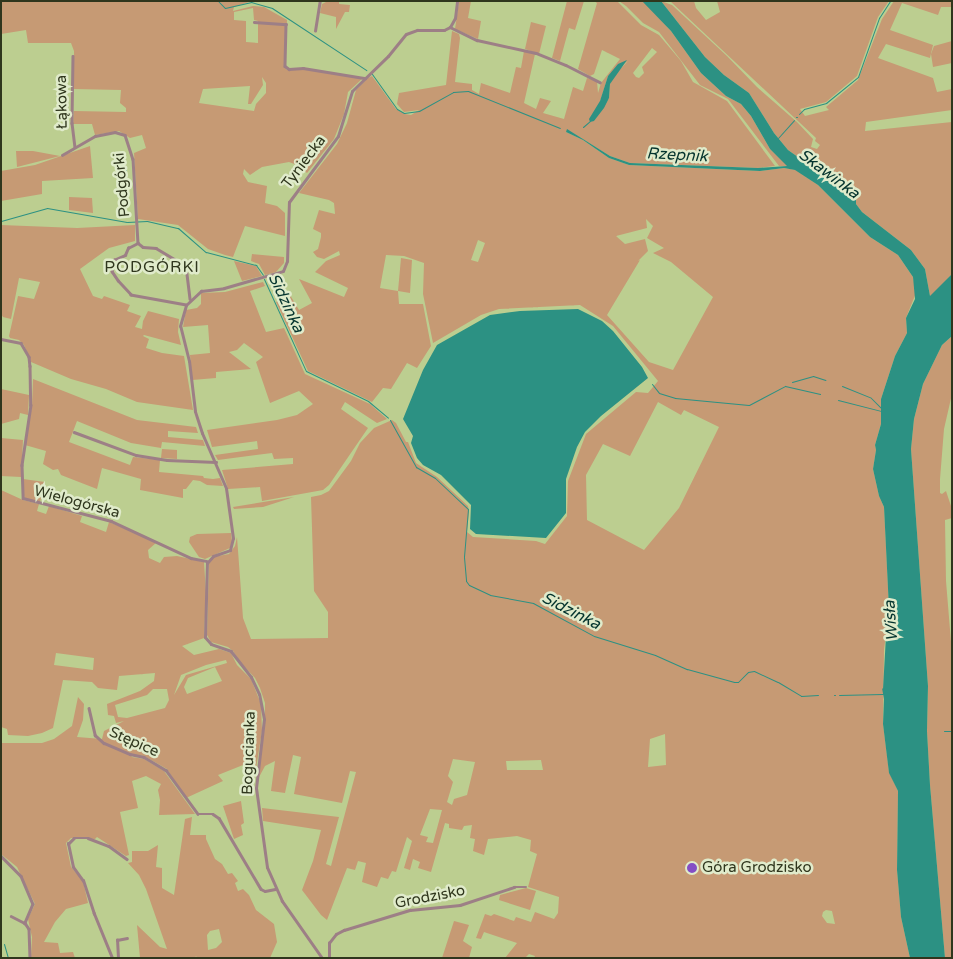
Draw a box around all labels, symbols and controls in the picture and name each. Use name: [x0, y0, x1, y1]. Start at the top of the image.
street label: Łąkowa: [53, 75, 71, 129]
street label: Tyniecka: [278, 132, 330, 192]
water label: Rzepnik: [646, 144, 708, 166]
water label: Skawinka: [795, 145, 863, 203]
street label: Podgórki: [110, 152, 134, 218]
district label: PODGÓRKI: [103, 257, 201, 277]
water label: Sidzinka: [264, 270, 308, 336]
street label: Wielogórska: [32, 482, 122, 522]
water label: Sidzinka: [539, 588, 603, 634]
water label: Wisła: [880, 600, 902, 642]
street label: Bogucianka: [239, 711, 259, 795]
street label: Stępice: [106, 723, 162, 761]
place label: Góra Grodzisko: [702, 859, 812, 877]
marker: Góra Grodzisko: [686, 862, 698, 874]
street label: Grodzisko: [393, 881, 467, 913]

